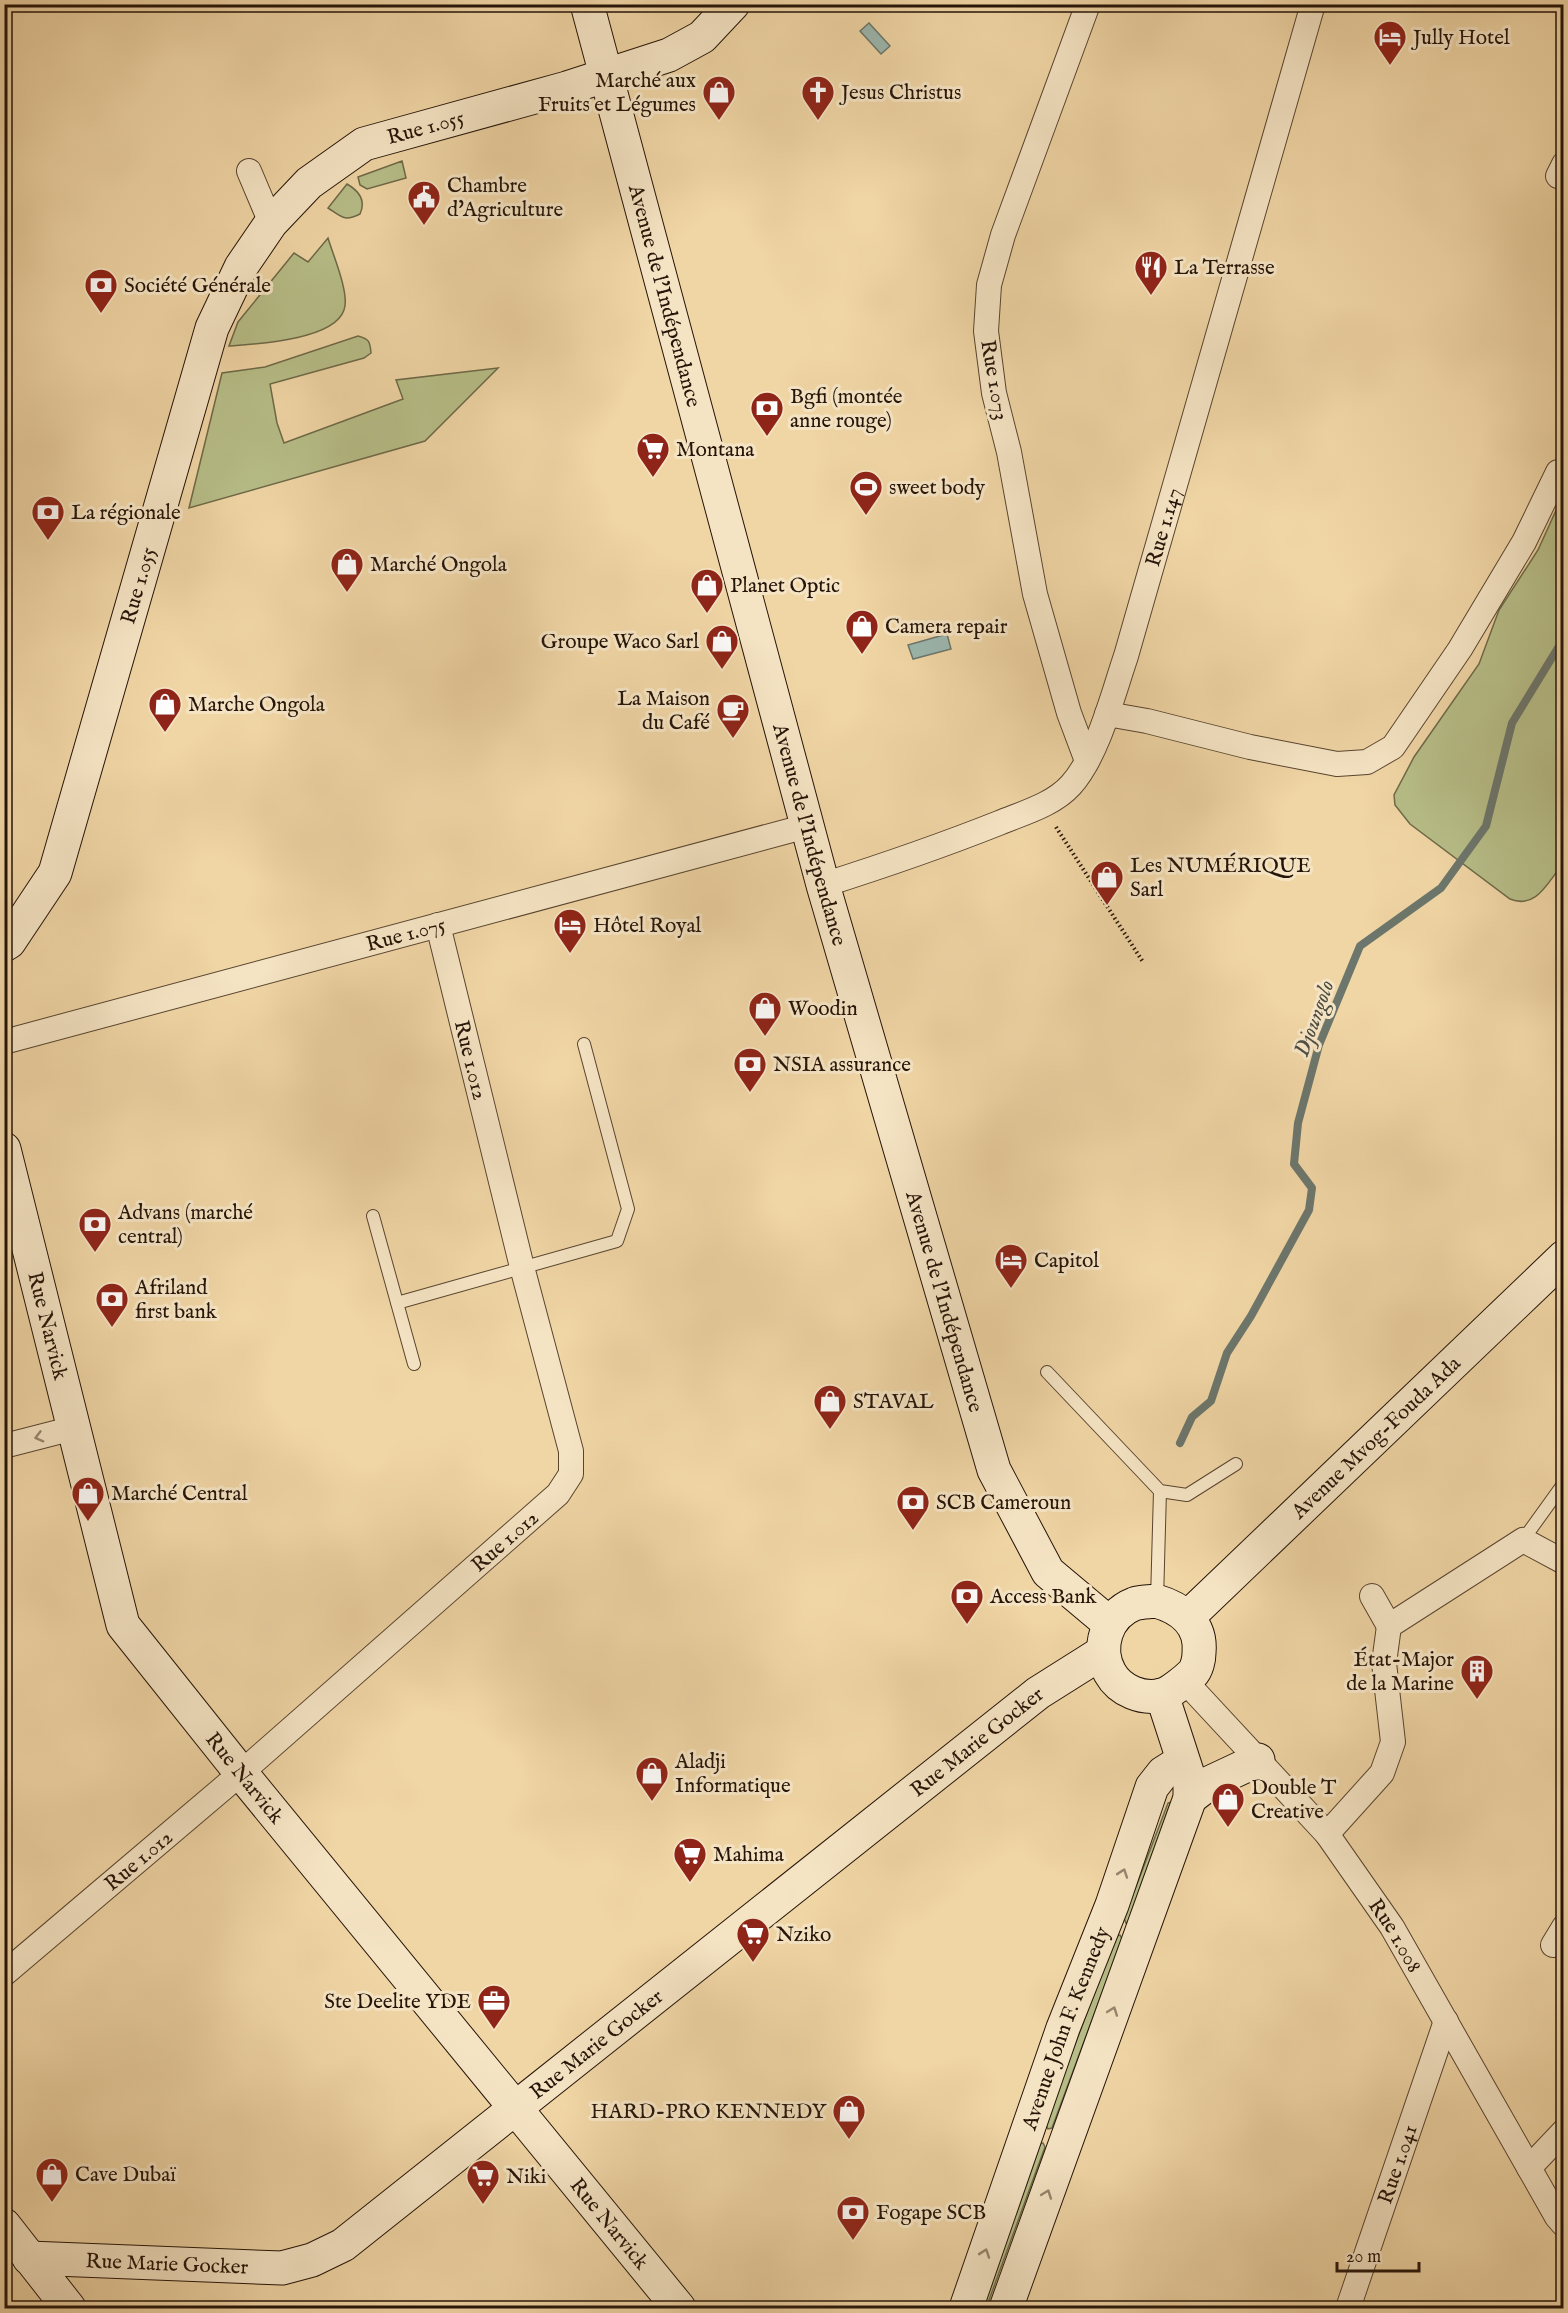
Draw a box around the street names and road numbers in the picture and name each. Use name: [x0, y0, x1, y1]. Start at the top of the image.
street label: Rue 1.055: [384, 105, 468, 152]
street label: Avenue de l'Indépendance: [621, 181, 706, 411]
street label: Rue 1.073: [973, 338, 1014, 423]
street label: Rue 1.147: [1140, 485, 1189, 570]
street label: Rue 1.055: [115, 544, 163, 628]
street label: Avenue de l'Indépendance: [765, 720, 852, 950]
street label: Rue 1.075: [363, 912, 449, 959]
street label: Rue 1.012: [447, 1018, 492, 1103]
street label: Avenue de l'Indépendance: [898, 1187, 989, 1416]
street label: Rue Narvick: [20, 1269, 73, 1384]
street label: Avenue Mvog-Fouda Ada: [1286, 1350, 1468, 1526]
street label: Rue 1.012: [466, 1505, 545, 1579]
street label: Rue Marie Gocker: [906, 1681, 1050, 1804]
street label: Rue Narvick: [199, 1727, 290, 1831]
street label: Rue 1.012: [99, 1825, 179, 1898]
street label: Rue 1.008: [1361, 1894, 1427, 1978]
street label: Avenue John F. Kennedy: [1016, 1923, 1117, 2135]
street label: Rue Marie Gocker: [525, 1984, 669, 2106]
street label: Rue 1.041: [1373, 2122, 1425, 2208]
street label: Rue Narvick: [563, 2173, 655, 2276]
street label: Rue Marie Gocker: [85, 2248, 249, 2282]

